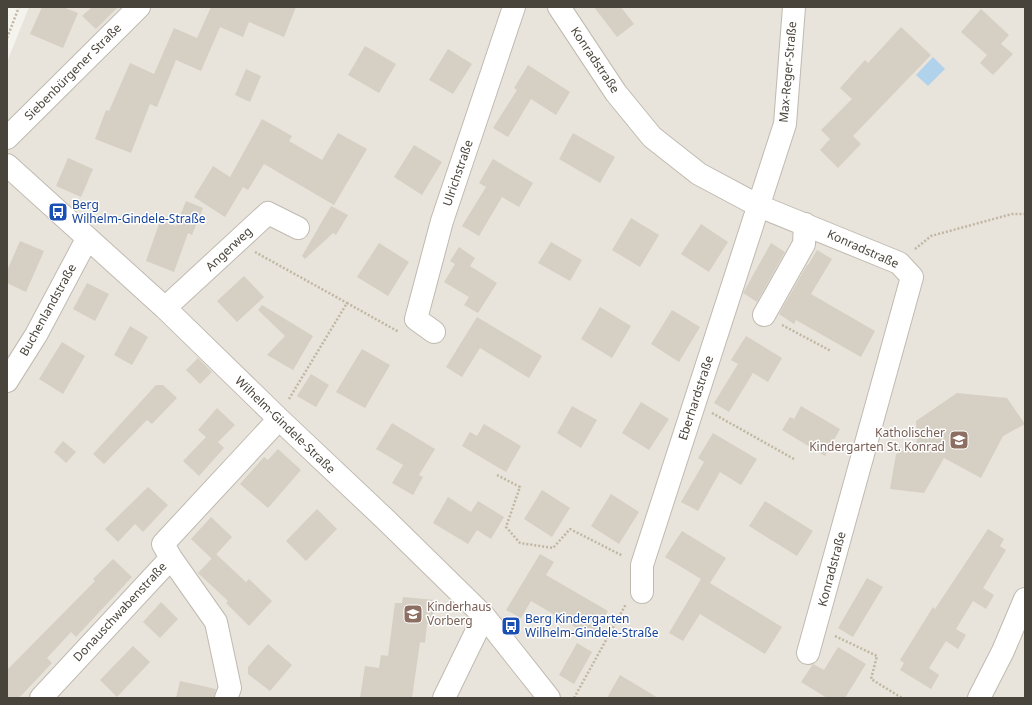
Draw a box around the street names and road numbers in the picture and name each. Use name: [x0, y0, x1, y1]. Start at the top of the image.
street label: Siebenbürgener Straße: [20, 19, 125, 124]
street label: Max-Reger-Straße: [775, 20, 800, 123]
street label: Konradstraße: [567, 23, 624, 96]
street label: Ulrichstraße: [438, 137, 477, 208]
street label: Angerweg: [202, 223, 256, 275]
street label: Konradstraße: [825, 225, 902, 272]
street label: Buchenlandstraße: [15, 260, 80, 359]
street label: Eberhardstraße: [674, 353, 717, 442]
street label: Wilhelm-Gindele-Straße: [231, 372, 339, 477]
street label: Konradstraße: [813, 529, 850, 608]
street label: Donauschwabenstraße: [69, 558, 170, 665]

